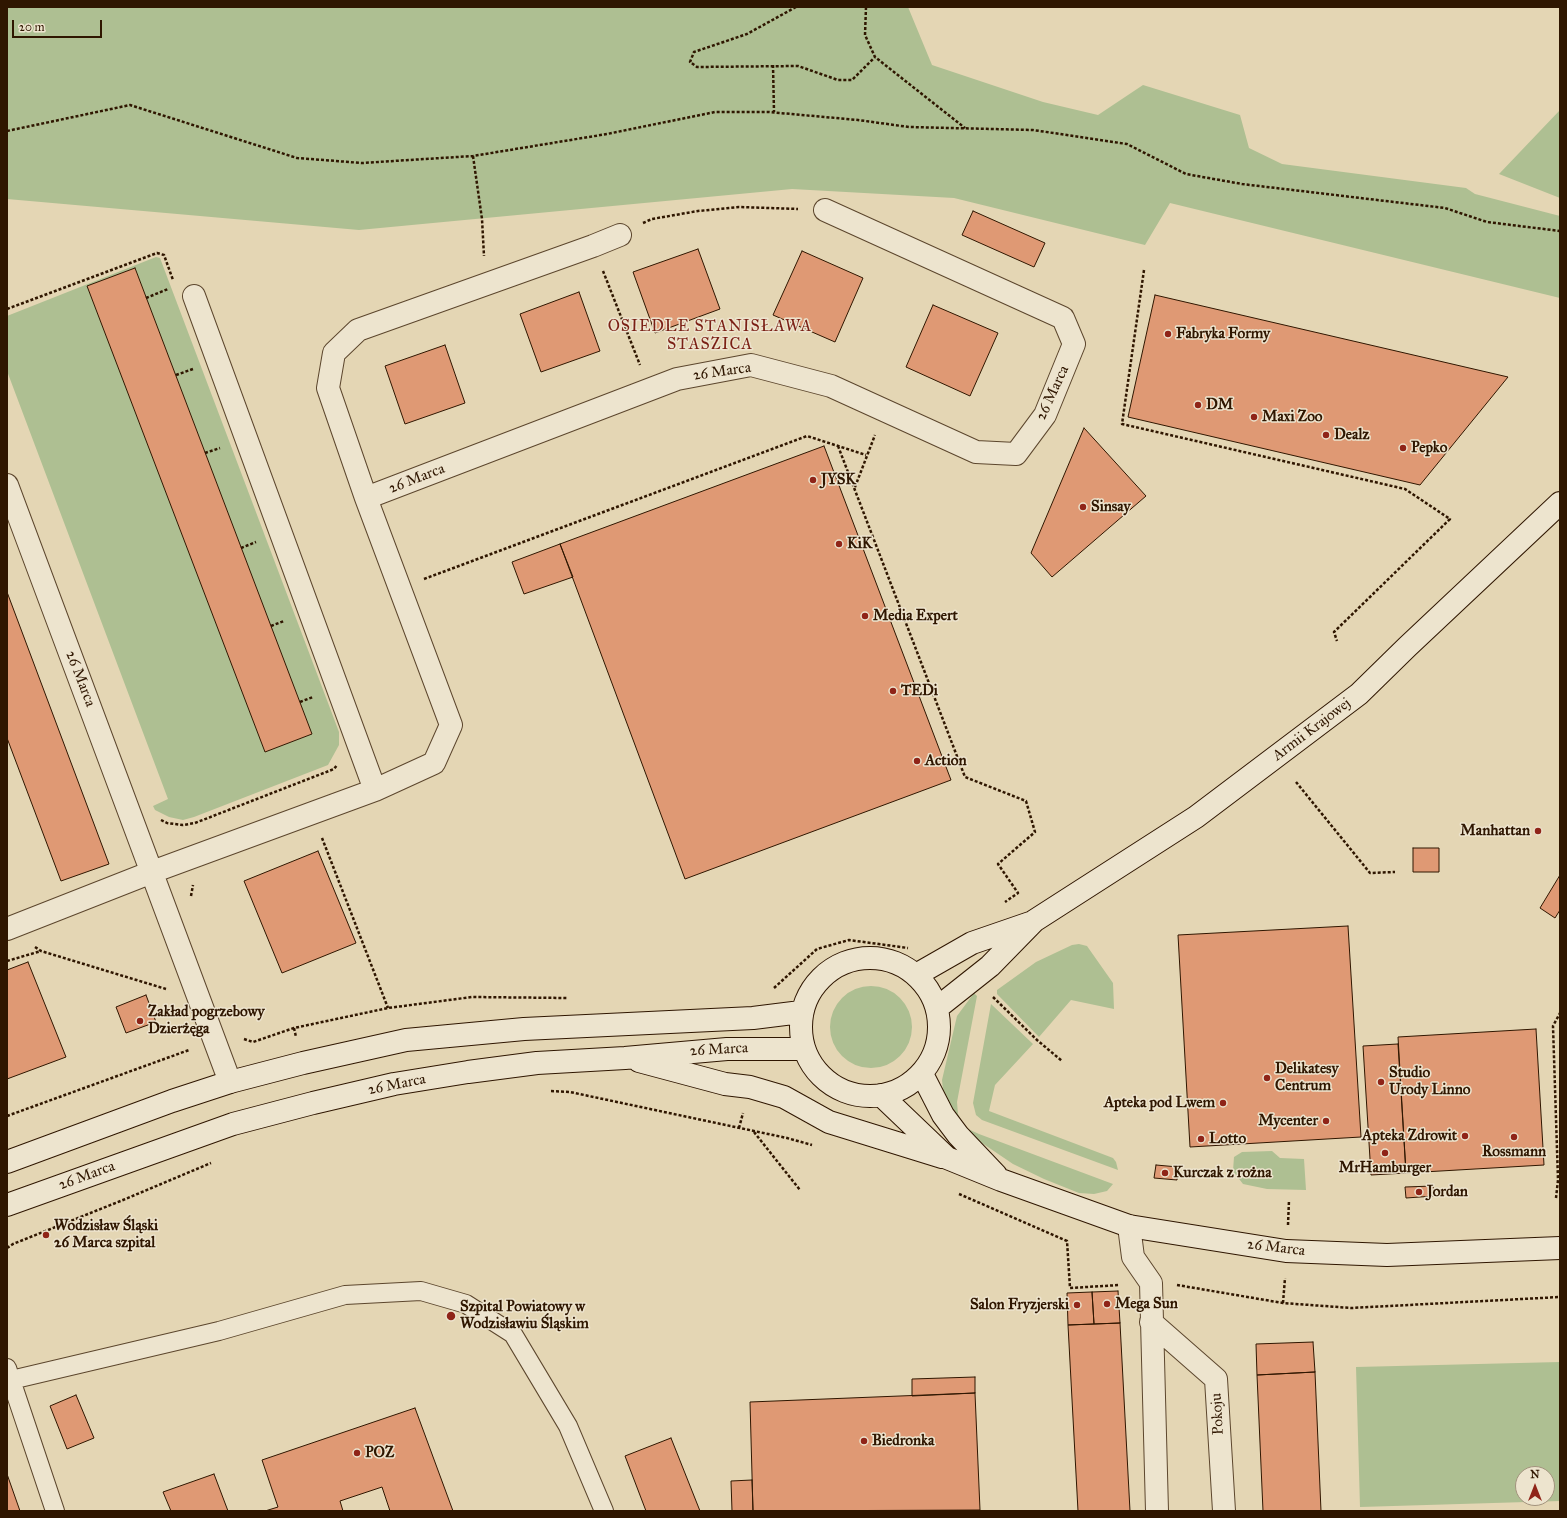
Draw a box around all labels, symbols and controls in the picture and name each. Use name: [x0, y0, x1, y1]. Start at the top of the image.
scale bar: [14, 12, 104, 38]
text: 20 m: [19, 20, 45, 34]
district label: OSIEDLE STANISŁAWA STASZICA: [608, 317, 812, 355]
place label: Fabryka Formy: [1176, 325, 1270, 343]
marker: Fabryka Formy: [1163, 329, 1173, 339]
street label: 26 Marca: [692, 359, 752, 385]
street label: 26 Marca: [1033, 363, 1073, 423]
place label: DM: [1206, 396, 1233, 414]
marker: DM: [1193, 400, 1203, 410]
place label: Maxi Zoo: [1262, 408, 1323, 426]
marker: Maxi Zoo: [1249, 412, 1259, 422]
place label: Dealz: [1334, 426, 1369, 444]
marker: Dealz: [1321, 430, 1331, 440]
place label: Pepko: [1411, 439, 1447, 457]
marker: Pepko: [1398, 443, 1408, 453]
street label: 26 Marca: [387, 460, 447, 498]
place label: JYSK: [821, 471, 856, 489]
marker: JYSK: [808, 475, 818, 485]
place label: Sinsay: [1091, 498, 1131, 516]
marker: Sinsay: [1078, 502, 1088, 512]
place label: KiK: [847, 535, 872, 553]
marker: KiK: [834, 539, 844, 549]
place label: Media Expert: [873, 607, 958, 625]
marker: Media Expert: [860, 611, 870, 621]
street label: 26 Marca: [61, 649, 99, 709]
place label: TEDi: [901, 682, 938, 700]
marker: TEDi: [888, 686, 898, 696]
street label: Armii Krajowej: [1269, 695, 1355, 765]
place label: Action: [925, 752, 966, 770]
marker: Action: [912, 756, 922, 766]
place label: Manhattan: [1460, 822, 1530, 840]
marker: Manhattan: [1533, 826, 1543, 836]
place label: Zakład pogrzebowy Dzierżęga: [148, 1003, 265, 1038]
marker: Zakład pogrzebowy Dzierżęga: [135, 1016, 145, 1026]
street label: 26 Marca: [689, 1039, 749, 1061]
place label: Delikatesy Centrum: [1275, 1060, 1339, 1095]
place label: Studio Urody Linno: [1389, 1064, 1470, 1099]
street label: 26 Marca: [367, 1071, 427, 1099]
marker: Delikatesy Centrum: [1262, 1073, 1272, 1083]
marker: Studio Urody Linno: [1376, 1077, 1386, 1087]
place label: Apteka pod Lwem: [1104, 1094, 1215, 1112]
marker: Apteka pod Lwem: [1218, 1098, 1228, 1108]
place label: Mycenter: [1258, 1112, 1318, 1130]
marker: Mycenter: [1321, 1116, 1331, 1126]
place label: Apteka Zdrowit: [1362, 1127, 1457, 1145]
place label: Lotto: [1209, 1130, 1246, 1148]
marker: Apteka Zdrowit: [1460, 1131, 1470, 1141]
marker: Rossmann: [1509, 1132, 1519, 1142]
marker: Lotto: [1196, 1134, 1206, 1144]
place label: Rossmann: [1482, 1143, 1546, 1161]
marker: MrHamburger: [1380, 1148, 1390, 1158]
street label: 26 Marca: [57, 1158, 117, 1194]
place label: MrHamburger: [1339, 1159, 1431, 1177]
place label: Kurczak z rożna: [1173, 1164, 1272, 1182]
marker: Kurczak z rożna: [1160, 1168, 1170, 1178]
place label: Jordan: [1427, 1183, 1468, 1201]
marker: Jordan: [1414, 1187, 1424, 1197]
place label: Wodzisław Śląski 26 Marca szpital: [54, 1217, 158, 1252]
marker: Wodzisław Śląski 26 Marca szpital: [41, 1230, 51, 1240]
street label: 26 Marca: [1246, 1236, 1306, 1260]
place label: Mega Sun: [1115, 1295, 1178, 1313]
place label: Salon Fryzjerski: [970, 1296, 1069, 1314]
place label: Szpital Powiatowy w Wodzisławiu Śląskim: [460, 1298, 589, 1333]
marker: Mega Sun: [1102, 1299, 1112, 1309]
marker: Salon Fryzjerski: [1072, 1300, 1082, 1310]
marker: Szpital Powiatowy w Wodzisławiu Śląskim: [445, 1310, 457, 1322]
street label: Pokoju: [1208, 1393, 1228, 1435]
place label: Biedronka: [872, 1432, 934, 1450]
marker: Biedronka: [859, 1436, 869, 1446]
place label: POZ: [365, 1444, 394, 1462]
marker: POZ: [352, 1448, 362, 1458]
north arrow: [1515, 1466, 1555, 1506]
text: N: [1530, 1468, 1540, 1481]

